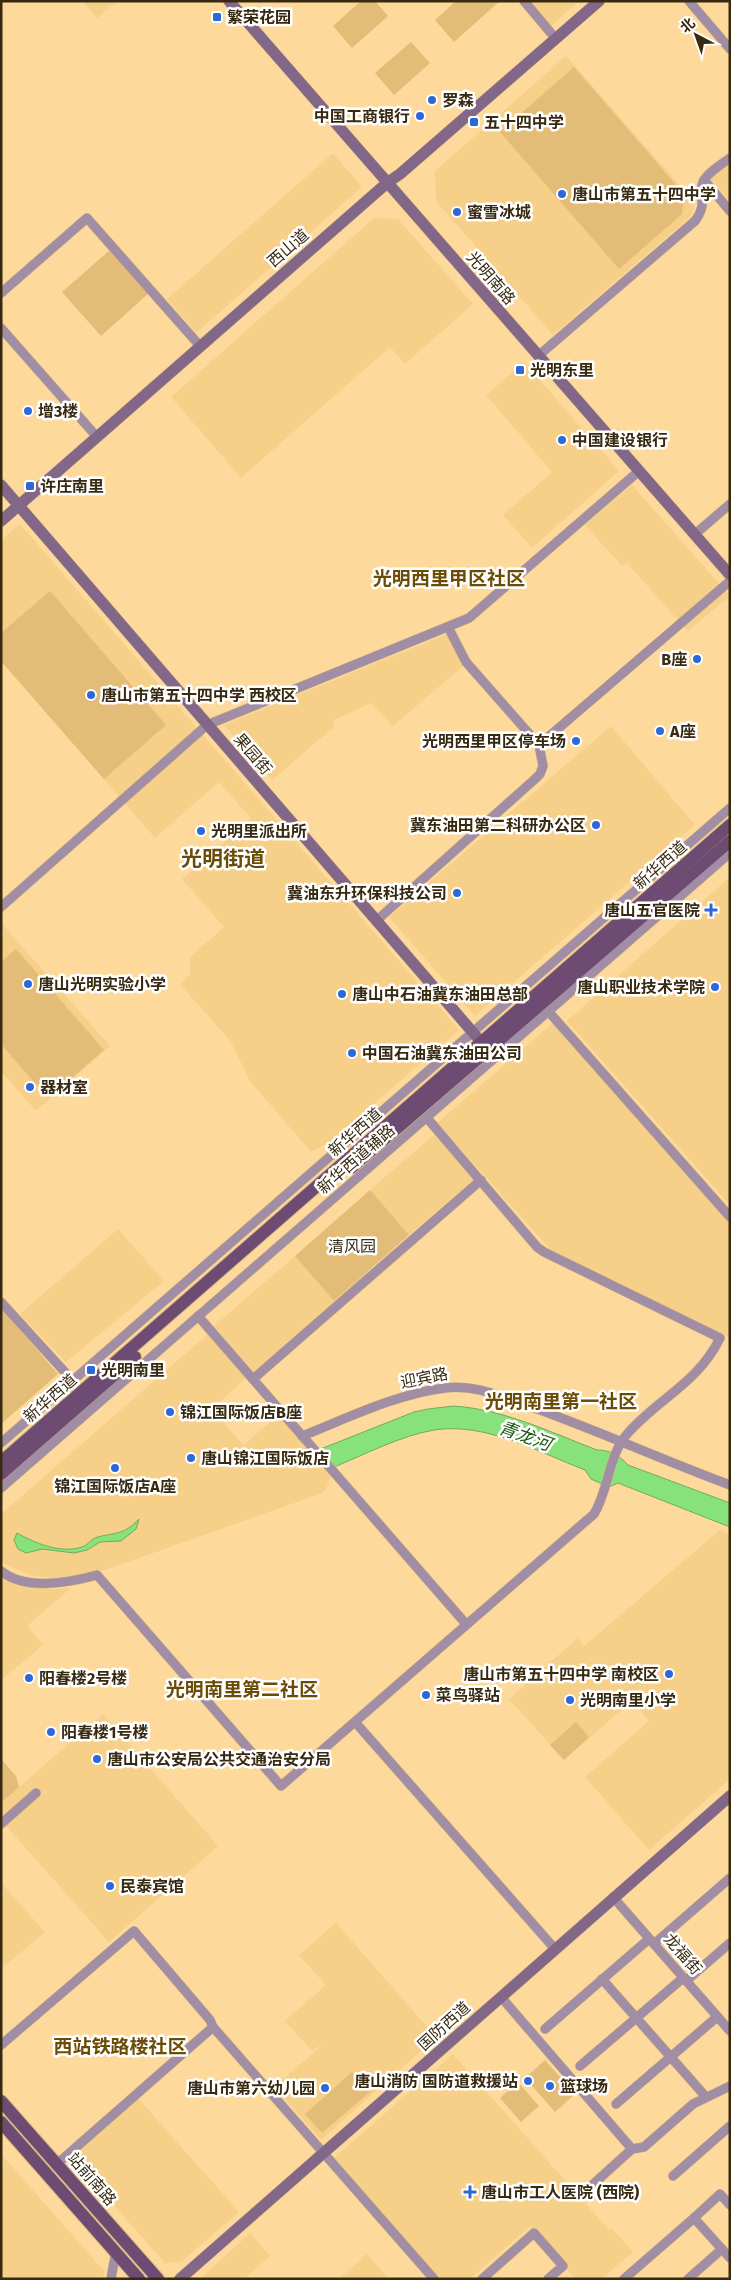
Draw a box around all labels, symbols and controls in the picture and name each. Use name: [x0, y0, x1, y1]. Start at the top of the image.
place label: 繁荣花园: [227, 8, 291, 27]
north arrow: [671, 10, 721, 60]
marker: 繁荣花园: [211, 11, 223, 23]
text: 北: [677, 15, 699, 37]
place label: 罗森: [442, 91, 474, 110]
marker: 罗森: [426, 94, 438, 106]
place label: 中国工商银行: [314, 107, 410, 126]
marker: 中国工商银行: [414, 110, 426, 122]
place label: 五十四中学: [484, 113, 564, 132]
marker: 五十四中学: [468, 116, 480, 128]
place label: 唐山市第五十四中学: [572, 185, 716, 204]
marker: 唐山市第五十四中学: [556, 188, 568, 200]
place label: 蜜雪冰城: [467, 203, 531, 222]
marker: 蜜雪冰城: [451, 206, 463, 218]
street label: 西山道: [264, 225, 312, 271]
street label: 光明南路: [463, 248, 519, 308]
place label: 光明东里: [530, 361, 594, 380]
marker: 光明东里: [514, 364, 526, 376]
place label: 增3楼: [38, 402, 78, 421]
marker: 增3楼: [22, 405, 34, 417]
place label: 中国建设银行: [572, 431, 668, 450]
marker: 中国建设银行: [556, 434, 568, 446]
place label: 许庄南里: [40, 477, 104, 496]
marker: 许庄南里: [24, 480, 36, 492]
district label: 光明西里甲区社区: [373, 567, 525, 590]
place label: B座: [661, 650, 687, 669]
marker: B座: [691, 653, 703, 665]
place label: 唐山市第五十四中学 西校区: [101, 686, 297, 705]
marker: 唐山市第五十四中学 西校区: [85, 689, 97, 701]
place label: A座: [669, 722, 695, 741]
marker: A座: [654, 725, 666, 737]
street label: 果园街: [230, 730, 276, 778]
place label: 光明西里甲区停车场: [422, 732, 566, 751]
marker: 光明西里甲区停车场: [570, 735, 582, 747]
place label: 冀东油田第二科研办公区: [410, 816, 586, 835]
marker: 冀东油田第二科研办公区: [590, 819, 602, 831]
place label: 光明里派出所: [211, 822, 307, 841]
marker: 光明里派出所: [195, 825, 207, 837]
street label: 新华西道: [630, 837, 690, 893]
district label: 光明街道: [181, 846, 265, 872]
place label: 冀油东升环保科技公司: [287, 884, 447, 903]
marker: 冀油东升环保科技公司: [451, 887, 463, 899]
place label: 唐山五官医院: [604, 901, 700, 920]
marker: 唐山五官医院: [704, 903, 718, 917]
place label: 唐山光明实验小学: [38, 975, 166, 994]
marker: 唐山光明实验小学: [22, 978, 34, 990]
place label: 唐山职业技术学院: [577, 978, 705, 997]
marker: 唐山职业技术学院: [709, 981, 721, 993]
place label: 唐山中石油冀东油田总部: [352, 985, 528, 1004]
marker: 唐山中石油冀东油田总部: [336, 988, 348, 1000]
place label: 中国石油冀东油田公司: [362, 1044, 522, 1063]
marker: 中国石油冀东油田公司: [346, 1047, 358, 1059]
place label: 器材室: [40, 1078, 88, 1097]
marker: 器材室: [24, 1081, 36, 1093]
street label: 新华西道: [325, 1104, 385, 1160]
street label: 新华西道辅路: [314, 1120, 398, 1198]
park label: 清风园: [328, 1237, 376, 1256]
place label: 光明南里: [101, 1361, 165, 1380]
marker: 光明南里: [85, 1364, 97, 1376]
street label: 迎宾路: [399, 1364, 449, 1392]
street label: 新华西道: [20, 1370, 80, 1426]
district label: 光明南里第一社区: [485, 1390, 637, 1413]
place label: 锦江国际饭店B座: [180, 1403, 302, 1422]
marker: 锦江国际饭店B座: [164, 1406, 176, 1418]
water label: 青龙河: [496, 1416, 557, 1457]
place label: 唐山锦江国际饭店: [201, 1449, 329, 1468]
marker: 唐山锦江国际饭店: [185, 1452, 197, 1464]
marker: 锦江国际饭店A座: [109, 1462, 121, 1474]
place label: 锦江国际饭店A座: [54, 1477, 176, 1496]
place label: 唐山市第五十四中学 南校区: [463, 1665, 659, 1684]
marker: 唐山市第五十四中学 南校区: [663, 1668, 675, 1680]
place label: 阳春楼2号楼: [39, 1669, 127, 1688]
marker: 阳春楼2号楼: [23, 1672, 35, 1684]
district label: 光明南里第二社区: [166, 1678, 318, 1701]
place label: 菜鸟驿站: [436, 1686, 500, 1705]
marker: 菜鸟驿站: [420, 1689, 432, 1701]
place label: 光明南里小学: [580, 1691, 676, 1710]
marker: 光明南里小学: [564, 1694, 576, 1706]
place label: 阳春楼1号楼: [61, 1723, 148, 1742]
marker: 阳春楼1号楼: [45, 1726, 57, 1738]
place label: 唐山市公安局公共交通治安分局: [107, 1750, 331, 1769]
marker: 唐山市公安局公共交通治安分局: [91, 1753, 103, 1765]
place label: 民泰宾馆: [120, 1877, 184, 1896]
marker: 民泰宾馆: [104, 1880, 116, 1892]
street label: 龙福街: [660, 1930, 706, 1978]
street label: 国防西道: [414, 1998, 474, 2054]
district label: 西站铁路楼社区: [53, 2035, 187, 2058]
place label: 唐山消防 国防道救援站: [354, 2072, 518, 2091]
marker: 唐山消防 国防道救援站: [522, 2075, 534, 2087]
place label: 篮球场: [560, 2077, 608, 2096]
place label: 唐山市第六幼儿园: [187, 2079, 315, 2098]
marker: 篮球场: [544, 2080, 556, 2092]
marker: 唐山市第六幼儿园: [319, 2082, 331, 2094]
street label: 站前南路: [64, 2149, 120, 2209]
place label: 唐山市工人医院 (西院): [481, 2183, 639, 2202]
marker: 唐山市工人医院 (西院): [463, 2185, 477, 2199]

